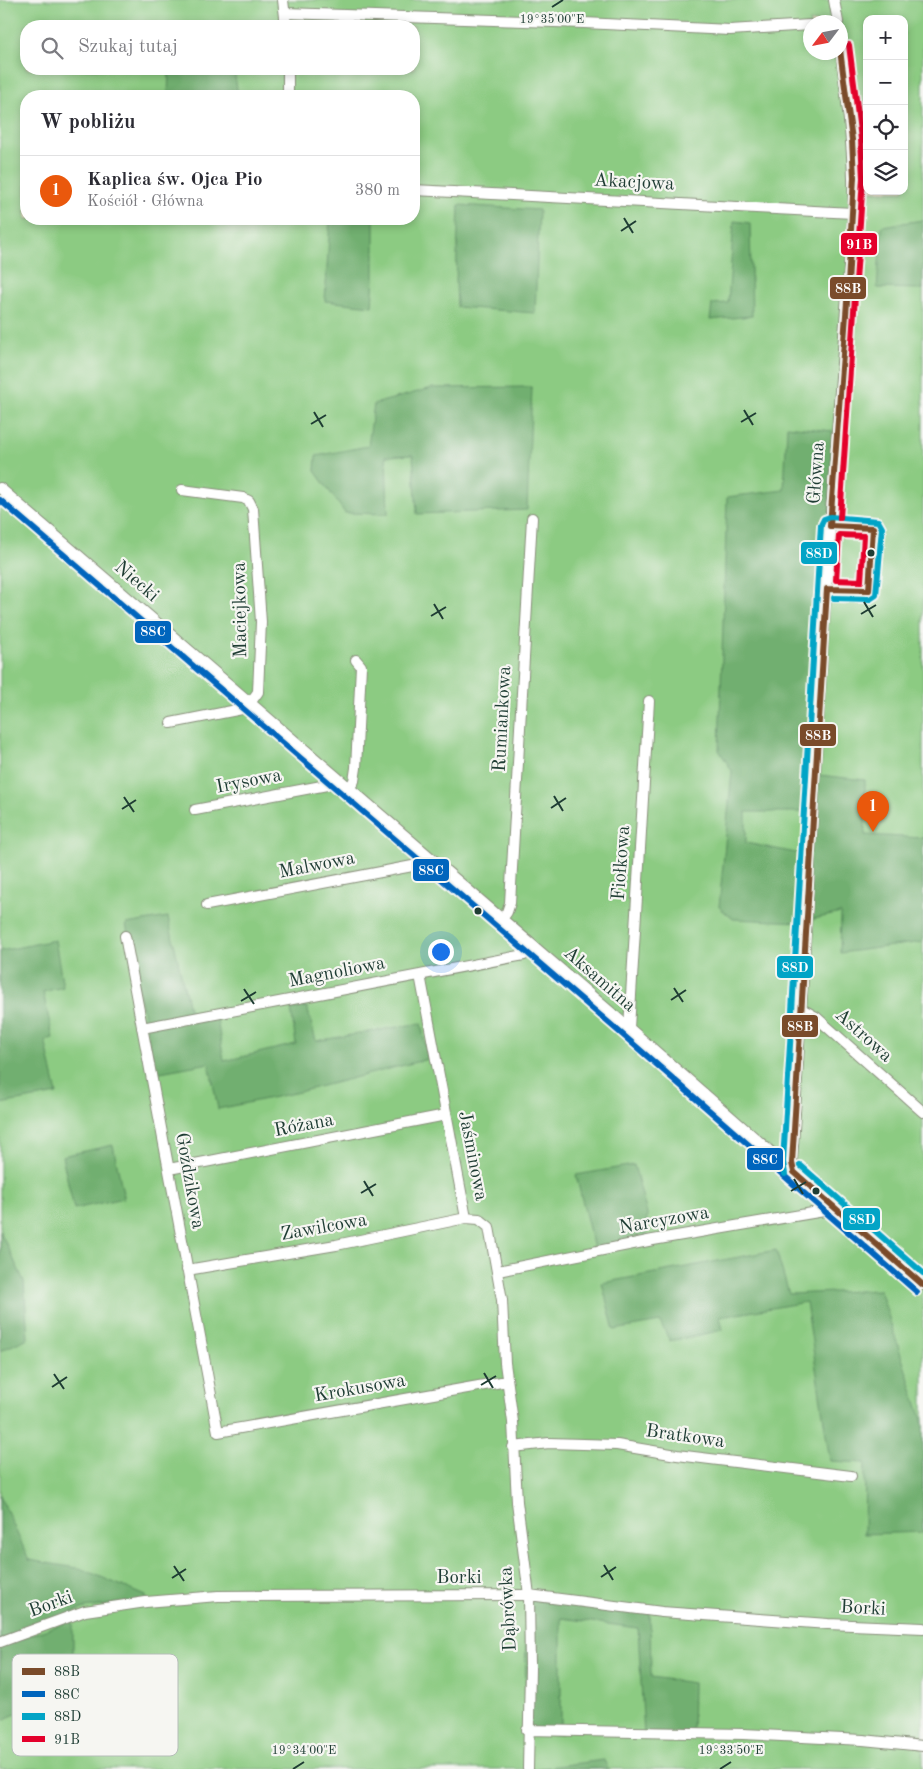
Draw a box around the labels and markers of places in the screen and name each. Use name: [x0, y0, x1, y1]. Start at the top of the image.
unlabelled marker: [866, 548, 876, 558]
pin: 1: [857, 791, 889, 832]
unlabelled marker: [473, 906, 483, 916]
unlabelled marker: [811, 1186, 821, 1196]

